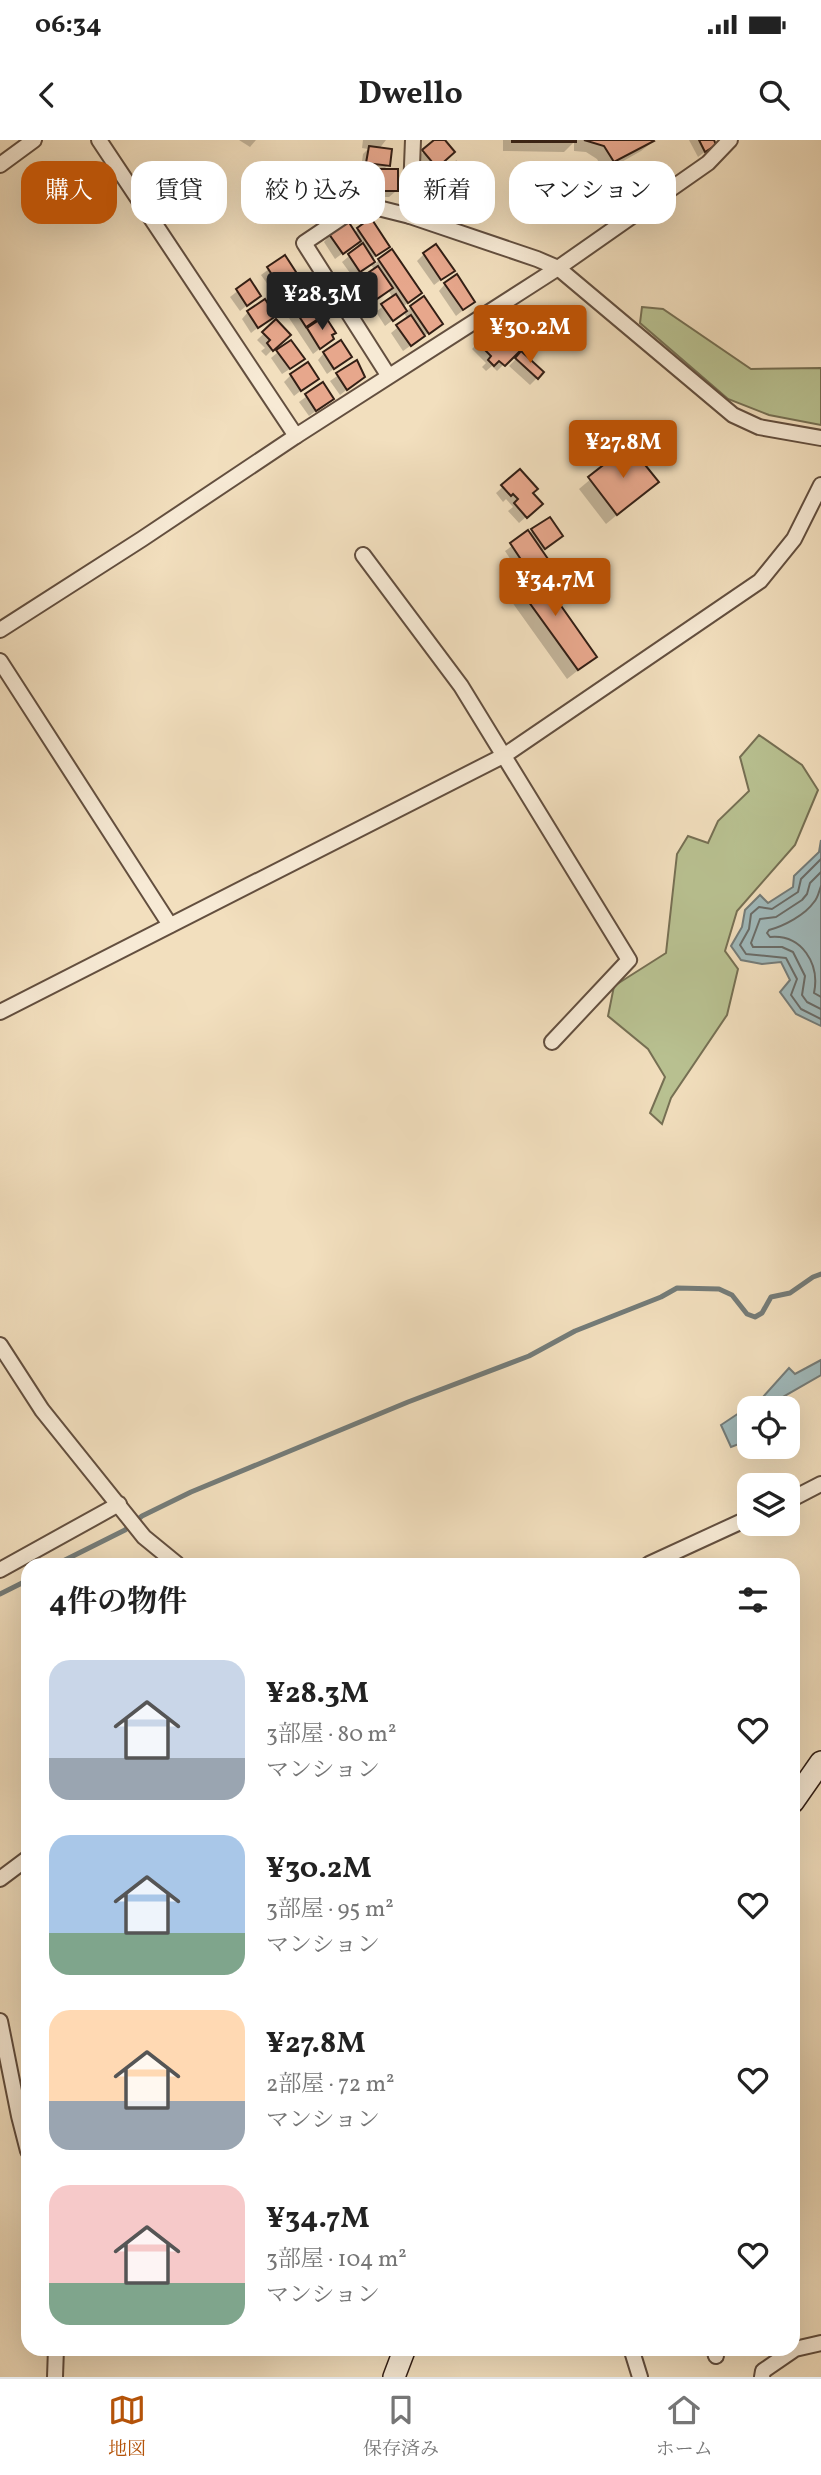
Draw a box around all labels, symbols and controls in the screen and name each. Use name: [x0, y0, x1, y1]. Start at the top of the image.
text: 06:34: [35, 7, 102, 43]
text: Dwello: [358, 73, 463, 117]
icon: back: [28, 76, 66, 114]
icon: search: [755, 76, 793, 114]
chip: 購入: [21, 161, 117, 224]
chip: 賃貸: [131, 161, 227, 224]
chip: 絞り込み: [241, 161, 385, 224]
chip: 新着: [399, 161, 495, 224]
chip: マンション: [509, 161, 676, 224]
pin: ¥28.3M: [265, 272, 379, 332]
text: ¥28.3M: [283, 279, 361, 311]
pin: ¥30.2M: [473, 306, 587, 365]
text: ¥30.2M: [490, 312, 570, 344]
pin: ¥27.8M: [566, 420, 680, 480]
text: ¥27.8M: [585, 427, 661, 459]
pin: ¥34.7M: [498, 559, 612, 618]
text: ¥34.7M: [515, 565, 595, 597]
map controls: [737, 1396, 800, 1536]
button: locate: [737, 1396, 800, 1459]
button: layers: [737, 1473, 800, 1536]
icon: filters: [734, 1581, 772, 1619]
text: 4件の物件: [49, 1582, 187, 1624]
text: ¥28.3M: [266, 1673, 369, 1715]
icon: home: [105, 1688, 189, 1772]
icon: heart: [734, 1711, 772, 1749]
text: 3部屋 · 80 m²: [266, 1719, 396, 1751]
text: マンション: [266, 1755, 380, 1787]
text: ¥30.2M: [266, 1848, 371, 1890]
icon: home: [105, 1863, 189, 1947]
icon: heart: [734, 1886, 772, 1924]
text: 3部屋 · 95 m²: [266, 1894, 394, 1926]
text: マンション: [266, 1930, 380, 1962]
text: ¥27.8M: [266, 2023, 365, 2065]
icon: home: [105, 2038, 189, 2122]
icon: heart: [734, 2061, 772, 2099]
text: 2部屋 · 72 m²: [266, 2069, 395, 2101]
text: マンション: [266, 2105, 380, 2137]
text: ¥34.7M: [266, 2198, 369, 2240]
icon: home: [105, 2213, 189, 2297]
icon: heart: [734, 2236, 772, 2274]
text: 3部屋 · 104 m²: [266, 2244, 407, 2276]
text: マンション: [266, 2280, 380, 2312]
tab: 地図: [108, 2391, 146, 2463]
tab: 保存済み: [363, 2391, 439, 2463]
tab: ホーム: [656, 2391, 713, 2463]

